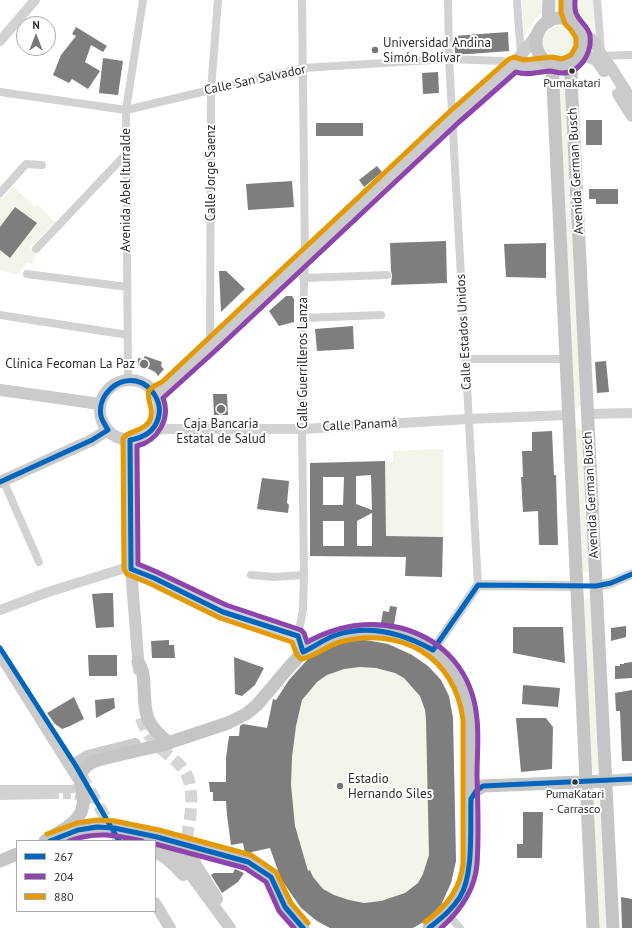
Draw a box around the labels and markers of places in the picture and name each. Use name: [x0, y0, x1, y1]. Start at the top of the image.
place label: Universidad Andina Simón Bolívar: [383, 35, 491, 66]
marker: Universidad Andina Simón Bolívar: [370, 45, 380, 55]
marker: Pumakatari: [567, 66, 577, 76]
place label: Pumakatari: [543, 77, 601, 91]
place label: Clínica Fecoman La Paz: [5, 356, 135, 372]
marker: Clínica Fecoman La Paz: [138, 358, 150, 370]
marker: Caja Bancaria Estatal de Salud: [215, 403, 227, 415]
place label: Caja Bancaria Estatal de Salud: [176, 416, 266, 447]
place label: Estadio Hernando Siles: [348, 771, 432, 802]
marker: PumaKatari - Carrasco: [570, 777, 580, 787]
marker: Estadio Hernando Siles: [335, 781, 345, 791]
place label: PumaKatari - Carrasco: [546, 788, 604, 816]

